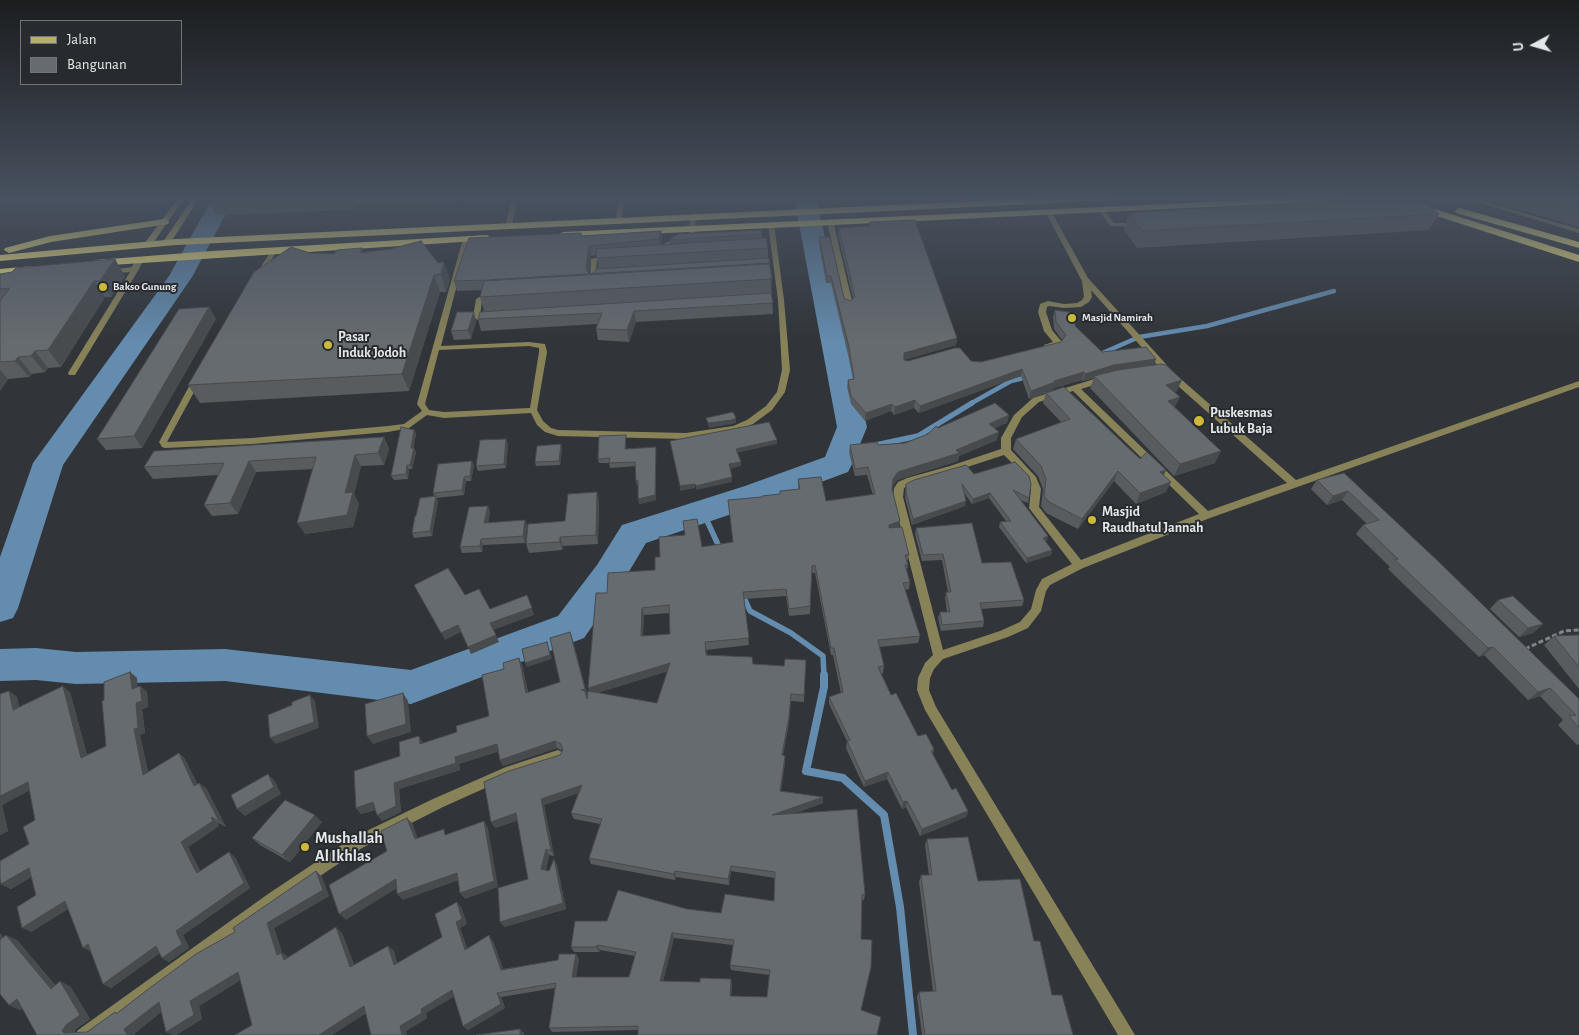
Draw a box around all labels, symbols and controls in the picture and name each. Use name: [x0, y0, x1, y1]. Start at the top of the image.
legend: [20, 20, 182, 85]
north arrow: [1509, 20, 1559, 70]
text: Jalan: [67, 32, 97, 47]
text: U: [1512, 41, 1527, 52]
text: Bangunan: [67, 57, 127, 72]
place label: Bakso Gunung: [113, 280, 176, 294]
marker: Bakso Gunung: [97, 281, 109, 293]
place label: Masjid Namirah: [1082, 311, 1153, 325]
marker: Masjid Namirah: [1066, 312, 1078, 324]
place label: Pasar Induk Jodoh: [338, 329, 406, 362]
marker: Pasar Induk Jodoh: [322, 339, 334, 351]
place label: Puskesmas Lubuk Baja: [1210, 405, 1273, 438]
marker: Puskesmas Lubuk Baja: [1192, 414, 1206, 428]
place label: Masjid Raudhatul Jannah: [1102, 504, 1204, 536]
marker: Masjid Raudhatul Jannah: [1086, 514, 1098, 526]
place label: Mushallah Al Ikhlas: [315, 828, 383, 866]
marker: Mushallah Al Ikhlas: [299, 841, 311, 853]

